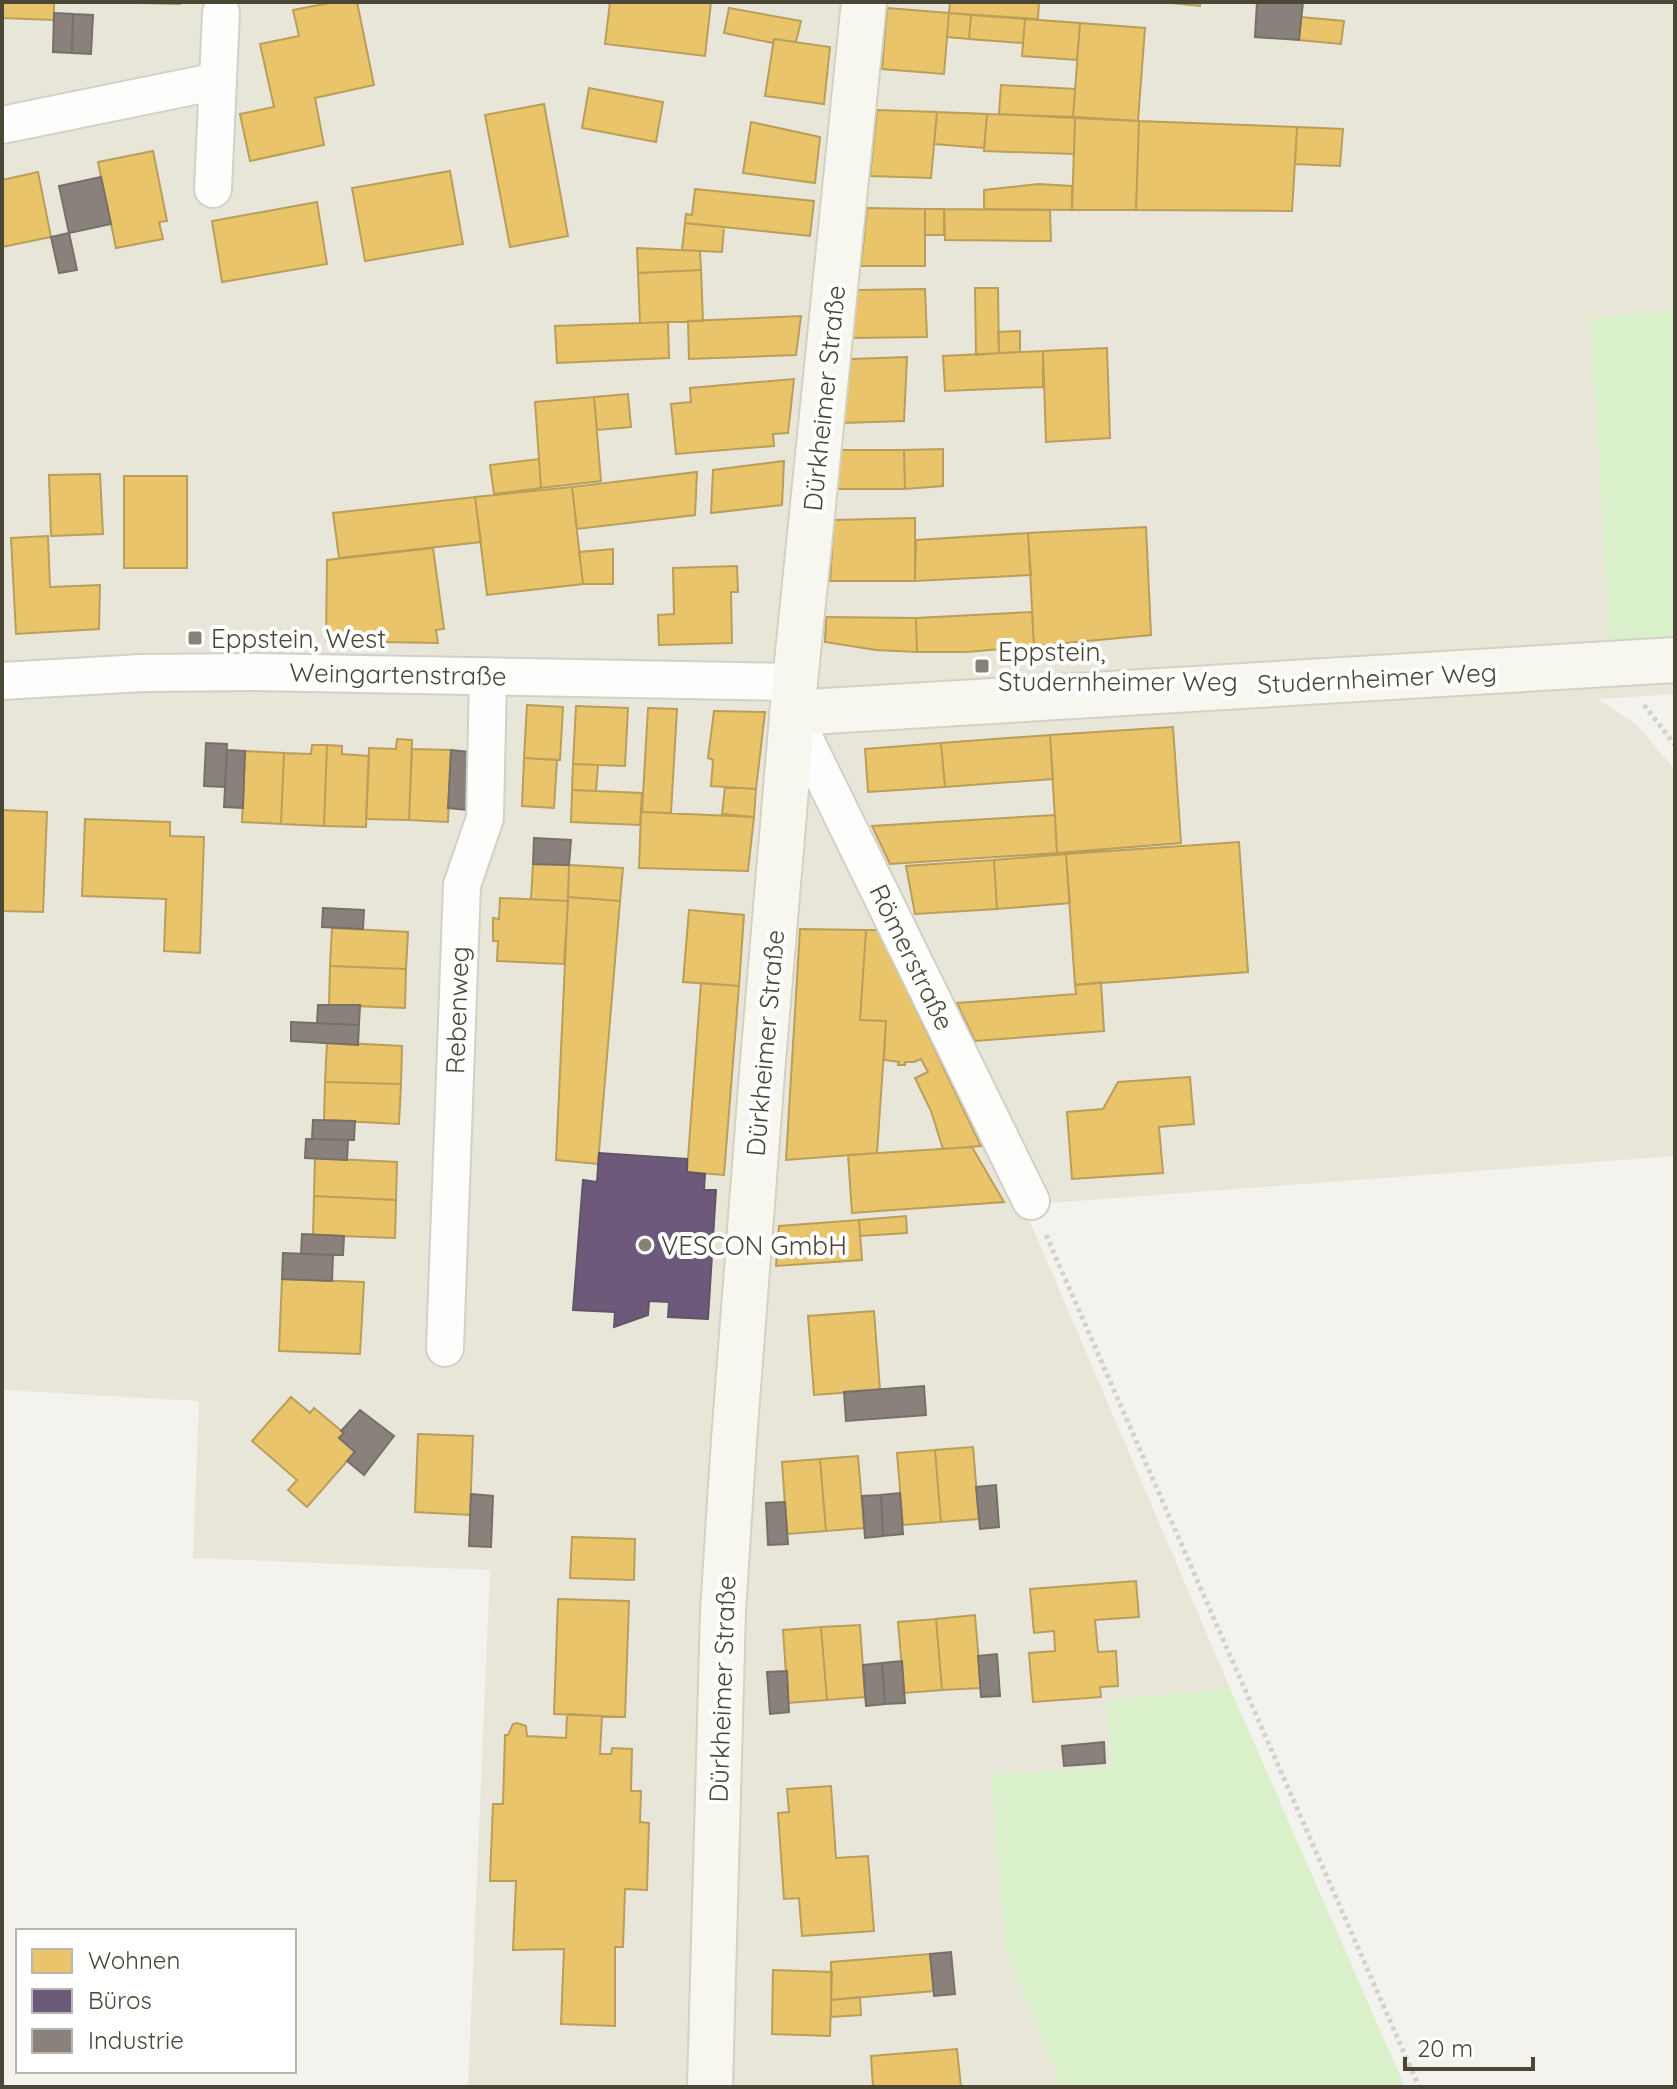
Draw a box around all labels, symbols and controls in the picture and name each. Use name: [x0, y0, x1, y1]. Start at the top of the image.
street label: Dürkheimer Straße: [796, 283, 852, 513]
place label: Eppstein, West: [211, 622, 386, 655]
marker: Eppstein, West: [186, 629, 204, 647]
place label: Eppstein, Studernheimer Weg: [998, 635, 1238, 698]
street label: Studernheimer Weg: [1256, 655, 1498, 701]
street label: Weingartenstraße: [289, 656, 507, 692]
marker: Eppstein, Studernheimer Weg: [973, 657, 991, 675]
street label: Römerstraße: [862, 879, 962, 1035]
street label: Dürkheimer Straße: [739, 928, 791, 1158]
street label: Rebenweg: [438, 946, 476, 1074]
place label: VESCON GmbH: [661, 1229, 847, 1262]
marker: VESCON GmbH: [636, 1236, 654, 1254]
street label: Dürkheimer Straße: [702, 1575, 742, 1803]
legend: [16, 1929, 296, 2073]
text: Wohnen: [88, 1945, 180, 1975]
text: Büros: [88, 1985, 152, 2015]
scale bar: [1405, 2021, 1533, 2071]
text: Industrie: [88, 2025, 184, 2055]
text: 20 m: [1417, 2033, 1473, 2063]

